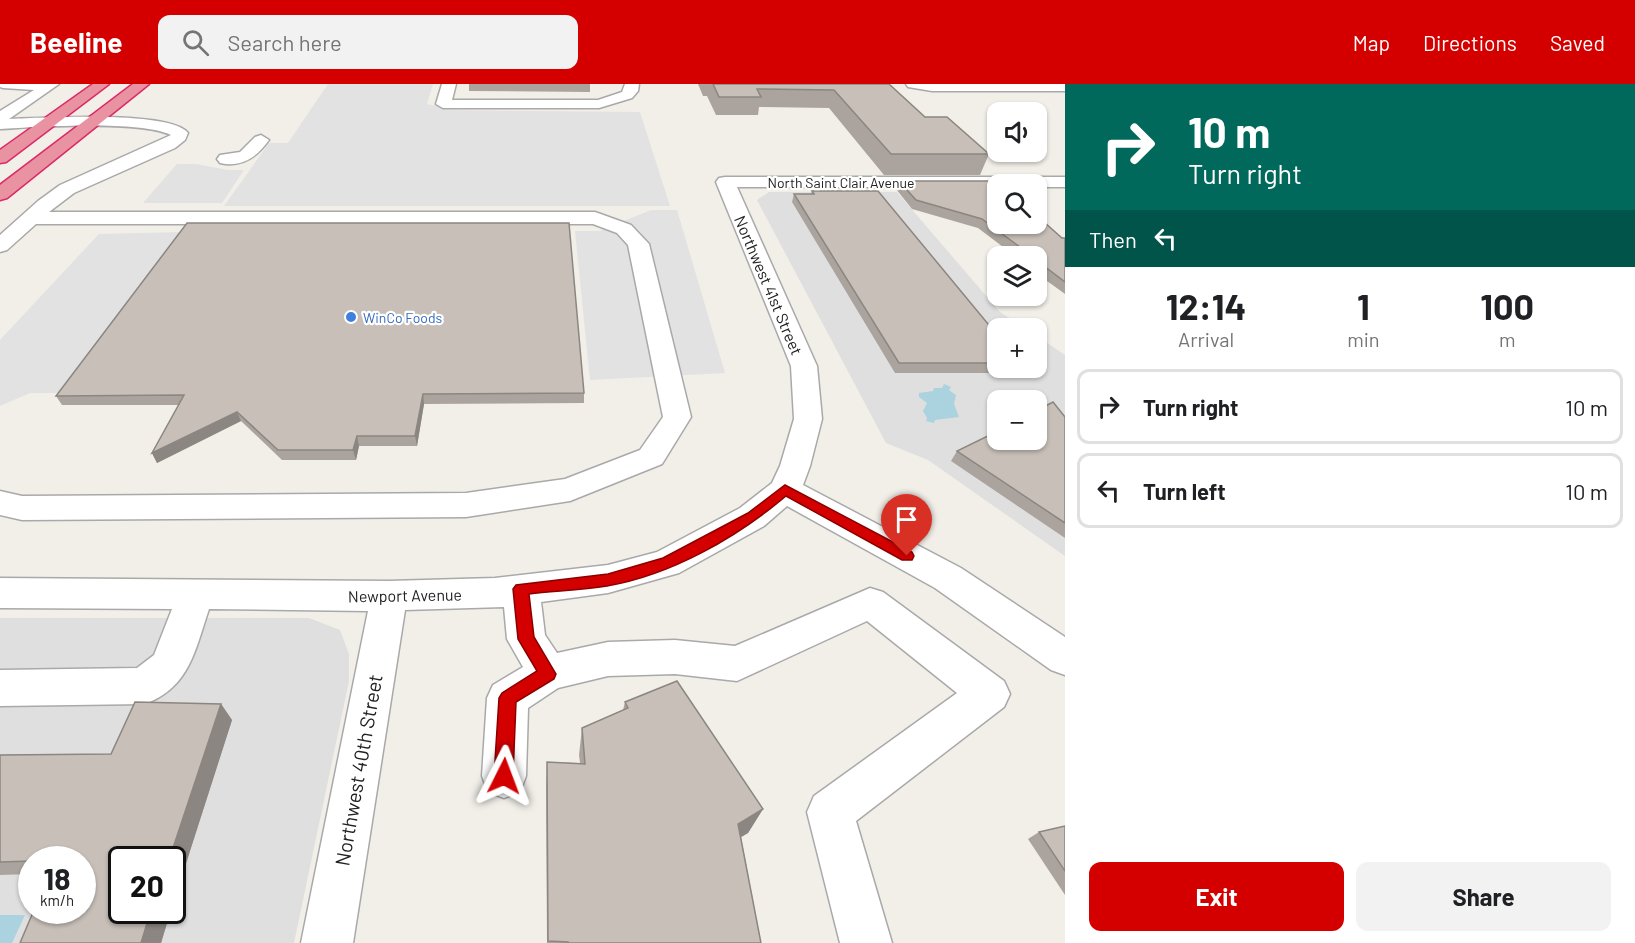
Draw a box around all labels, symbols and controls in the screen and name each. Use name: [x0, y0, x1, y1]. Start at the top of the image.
search box: [158, 15, 578, 69]
text: Beeline: [30, 25, 122, 59]
icon: search: [179, 26, 212, 59]
text: Search here: [227, 29, 342, 55]
text: Map: [1353, 30, 1390, 55]
text: Directions: [1423, 30, 1517, 55]
text: Saved: [1550, 30, 1605, 55]
map controls: [987, 102, 1047, 450]
button: sound: [987, 102, 1047, 162]
text: 10 m: [1188, 106, 1270, 156]
icon: right: [1089, 108, 1167, 186]
text: Turn right: [1188, 157, 1302, 189]
street label: North Saint Clair Avenue: [768, 174, 914, 191]
button: search: [987, 174, 1047, 234]
street label: Northwest 41st Street: [731, 212, 807, 358]
icon: left: [1149, 222, 1182, 255]
text: Then: [1089, 226, 1137, 252]
button: layers: [987, 246, 1047, 306]
text: 12:14: [1166, 284, 1246, 327]
text: 1: [1357, 284, 1370, 327]
text: 100: [1480, 284, 1534, 327]
place label: WinCo Foods: [363, 309, 443, 326]
marker: WinCo Foods: [344, 310, 358, 324]
button: +: [987, 318, 1047, 378]
text: Arrival: [1178, 327, 1234, 351]
text: min: [1347, 327, 1380, 351]
text: m: [1499, 327, 1516, 351]
button: −: [987, 390, 1047, 450]
icon: right: [1092, 390, 1125, 423]
text: Turn right: [1143, 394, 1238, 420]
text: 10 m: [1565, 394, 1608, 420]
icon: left: [1092, 474, 1125, 507]
text: Turn left: [1143, 478, 1226, 504]
text: 10 m: [1565, 478, 1608, 504]
pin: [881, 494, 932, 556]
icon: arrive: [890, 503, 923, 536]
street label: Newport Avenue: [348, 585, 462, 605]
street label: Northwest 40th Street: [329, 672, 387, 868]
position arrow: [472, 744, 536, 808]
speed limit sign: 20: [108, 846, 186, 924]
text: 18: [44, 860, 70, 896]
button: Exit: [1089, 862, 1344, 931]
button: Share: [1356, 862, 1611, 931]
text: km/h: [40, 891, 74, 909]

